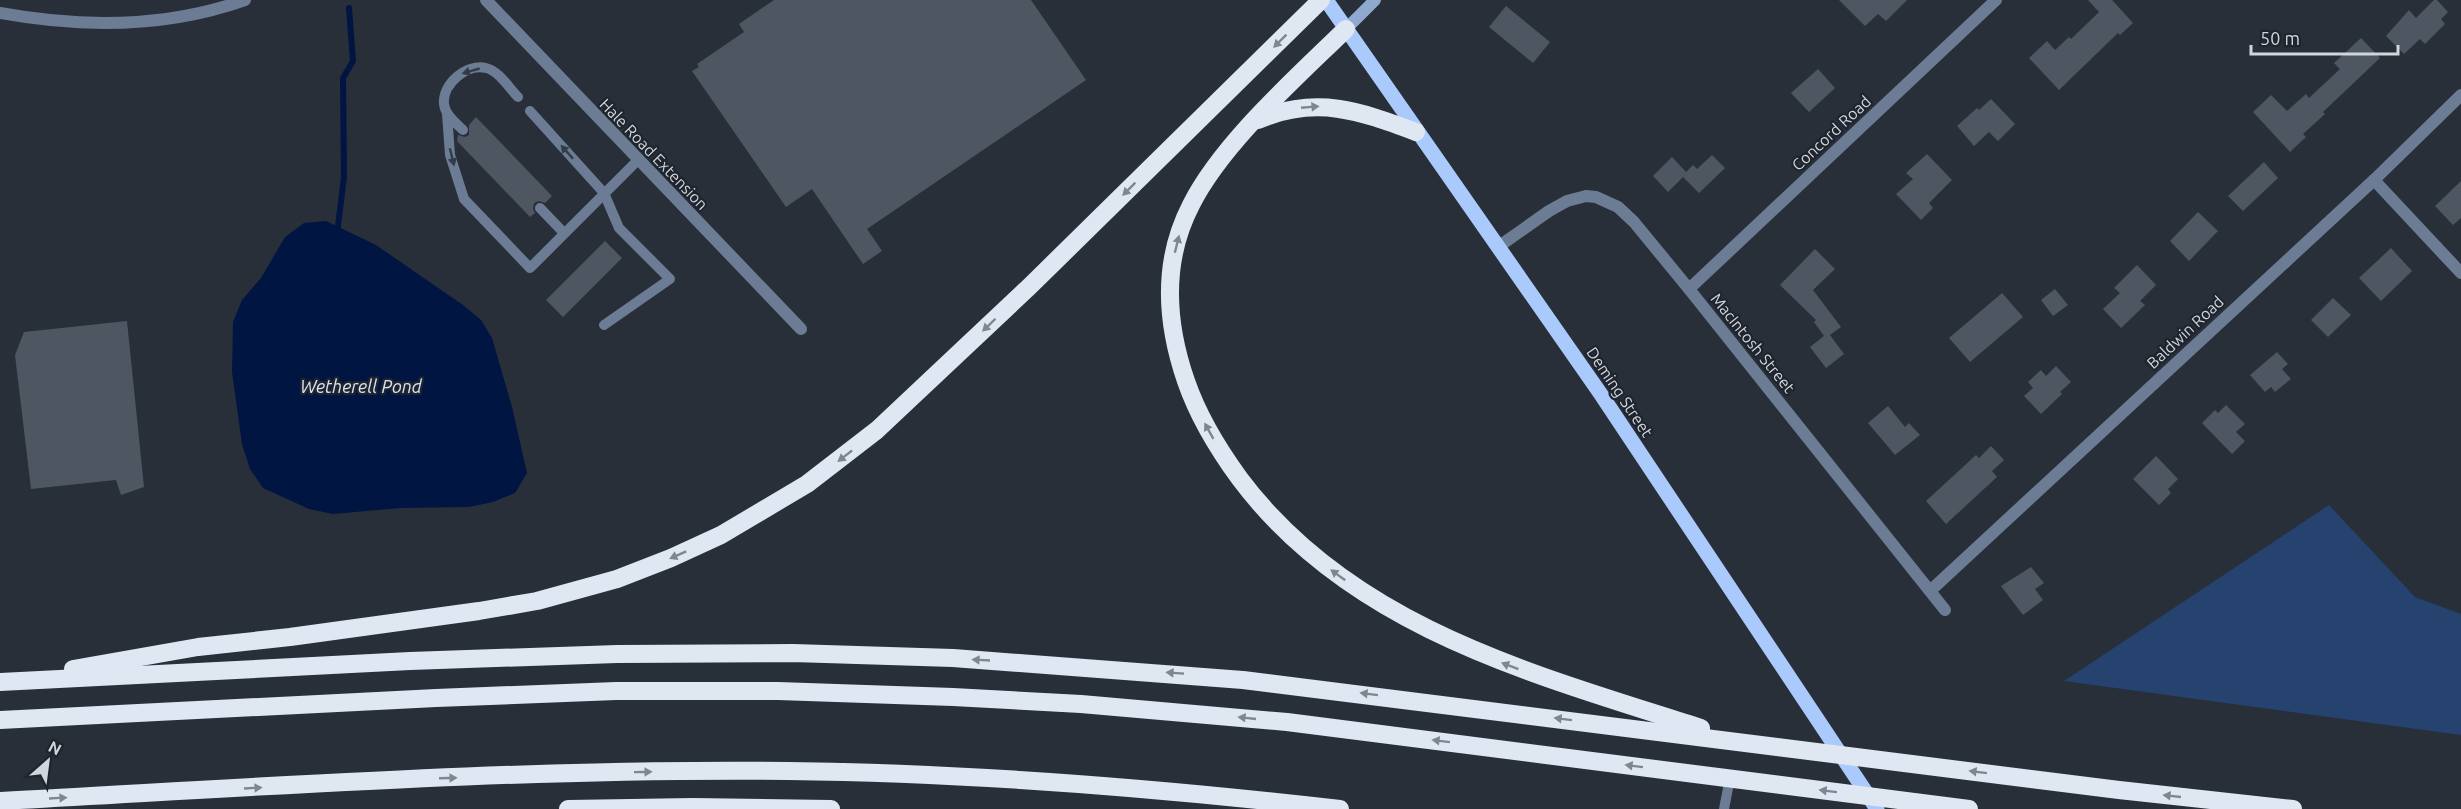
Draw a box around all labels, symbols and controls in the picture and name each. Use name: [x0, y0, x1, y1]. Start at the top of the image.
scale bar: [2251, 18, 2398, 56]
text: 50 m: [2260, 28, 2300, 48]
one-way arrow: [1272, 34, 1287, 48]
one-way arrow: [462, 67, 480, 76]
street label: Concord Road: [1788, 92, 1874, 174]
street label: Hale Road Extension: [596, 95, 712, 213]
one-way arrow: [1300, 102, 1319, 112]
one-way arrow: [561, 145, 574, 160]
one-way arrow: [447, 148, 457, 166]
one-way arrow: [1123, 182, 1137, 196]
one-way arrow: [1173, 235, 1182, 253]
street label: MacIntosh Street: [1707, 290, 1799, 397]
street label: Baldwin Road: [2143, 292, 2227, 372]
one-way arrow: [982, 318, 997, 332]
street label: Deming Street: [1583, 344, 1657, 441]
water label: Wetherell Pond: [300, 376, 423, 396]
one-way arrow: [1204, 422, 1214, 439]
one-way arrow: [837, 450, 853, 463]
one-way arrow: [669, 551, 687, 561]
one-way arrow: [1331, 570, 1346, 582]
one-way arrow: [971, 655, 990, 665]
one-way arrow: [1501, 661, 1519, 670]
one-way arrow: [1166, 669, 1185, 678]
one-way arrow: [1360, 689, 1379, 699]
one-way arrow: [1238, 713, 1257, 723]
one-way arrow: [1553, 714, 1572, 724]
north arrow: [18, 731, 78, 791]
text: N: [46, 737, 65, 759]
one-way arrow: [1431, 737, 1450, 746]
one-way arrow: [1625, 761, 1644, 771]
one-way arrow: [633, 767, 652, 776]
one-way arrow: [1969, 767, 1988, 777]
one-way arrow: [438, 773, 457, 782]
one-way arrow: [244, 783, 263, 792]
one-way arrow: [1818, 786, 1837, 796]
one-way arrow: [2162, 791, 2181, 801]
one-way arrow: [49, 793, 68, 802]

